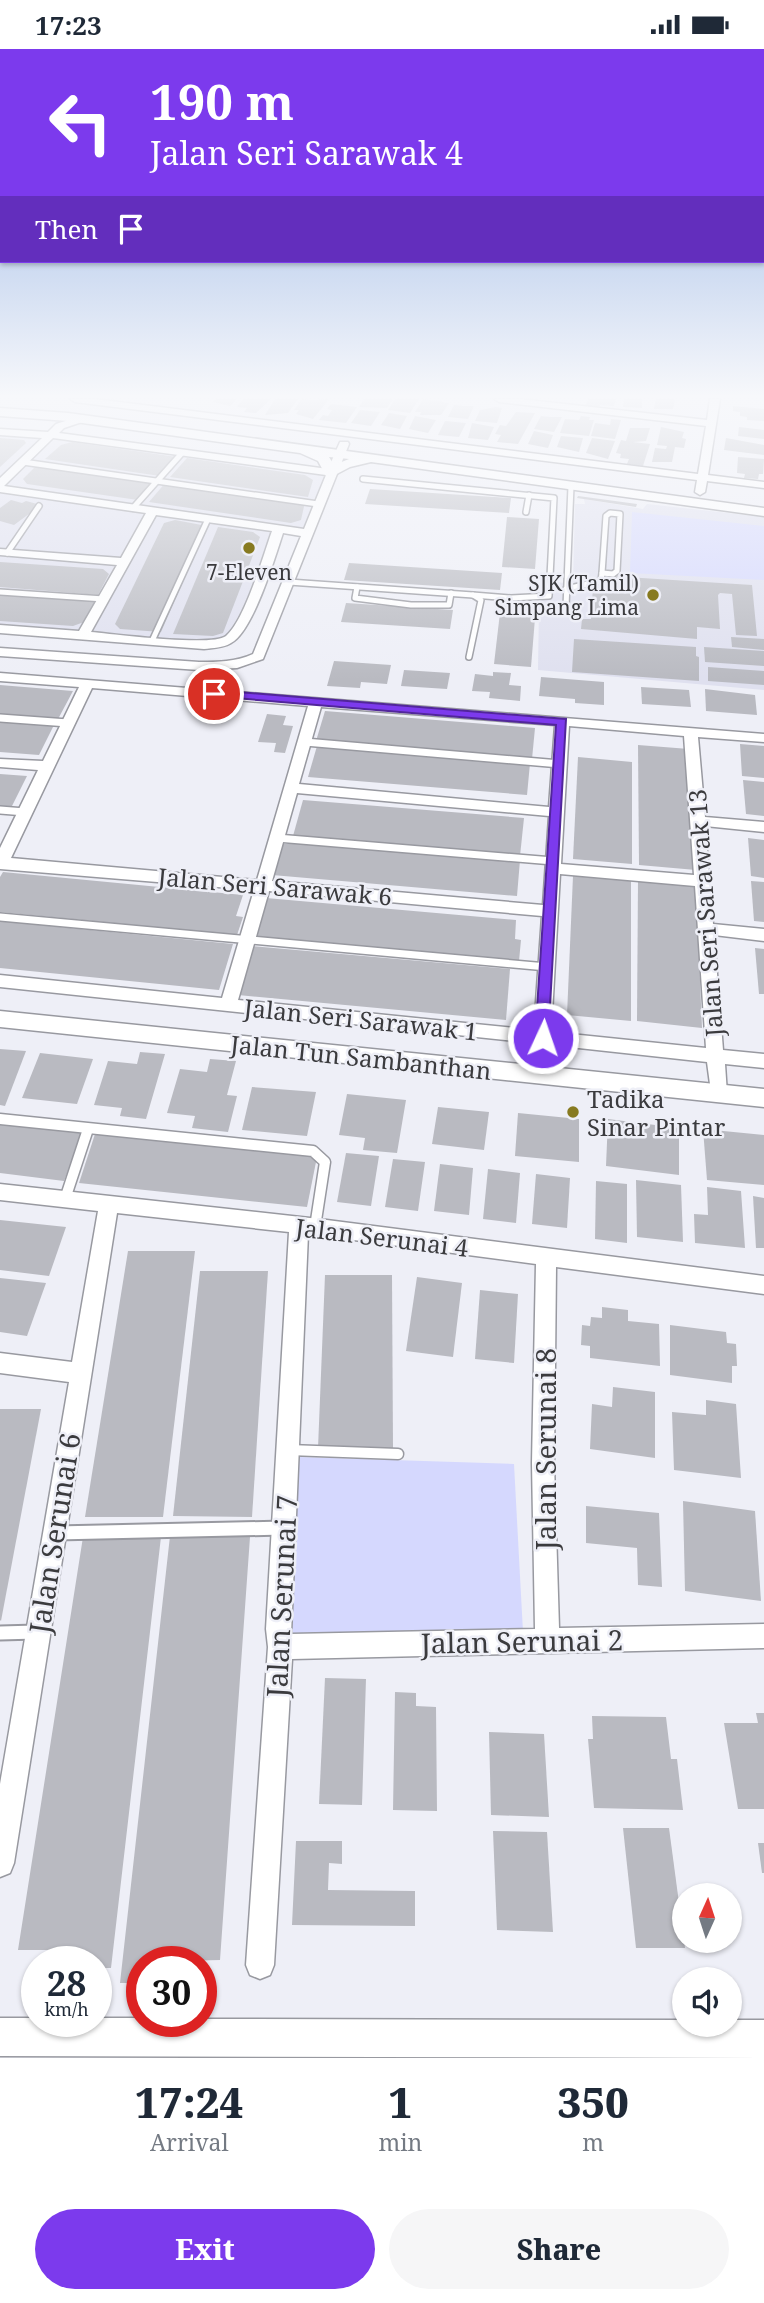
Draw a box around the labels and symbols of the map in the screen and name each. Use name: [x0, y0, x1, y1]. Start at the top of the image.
marker: 7-Eleven: [241, 540, 257, 556]
place label: 7-Eleven: [206, 558, 292, 586]
place label: SJK (Tamil) Simpang Lima: [495, 569, 639, 621]
marker: SJK (Tamil) Simpang Lima: [645, 587, 661, 603]
pin: [184, 664, 244, 724]
street label: Jalan Seri Sarawak 13: [680, 788, 730, 1039]
street label: Jalan Seri Sarawak 6: [156, 859, 393, 913]
street label: Jalan Seri Sarawak 1: [242, 990, 479, 1048]
position arrow: [506, 1001, 580, 1075]
street label: Jalan Tun Sambanthan: [228, 1027, 493, 1087]
place label: Tadika Sinar Pintar: [587, 1082, 725, 1143]
marker: Tadika Sinar Pintar: [565, 1104, 581, 1120]
street label: Jalan Serunai 4: [293, 1210, 471, 1264]
street label: Jalan Serunai 8: [526, 1348, 564, 1551]
street label: Jalan Serunai 6: [19, 1430, 89, 1637]
street label: Jalan Serunai 7: [257, 1494, 305, 1699]
street label: Jalan Serunai 2: [419, 1620, 624, 1662]
north arrow: [672, 1883, 742, 1953]
speed limit sign: 30: [126, 1946, 217, 2037]

